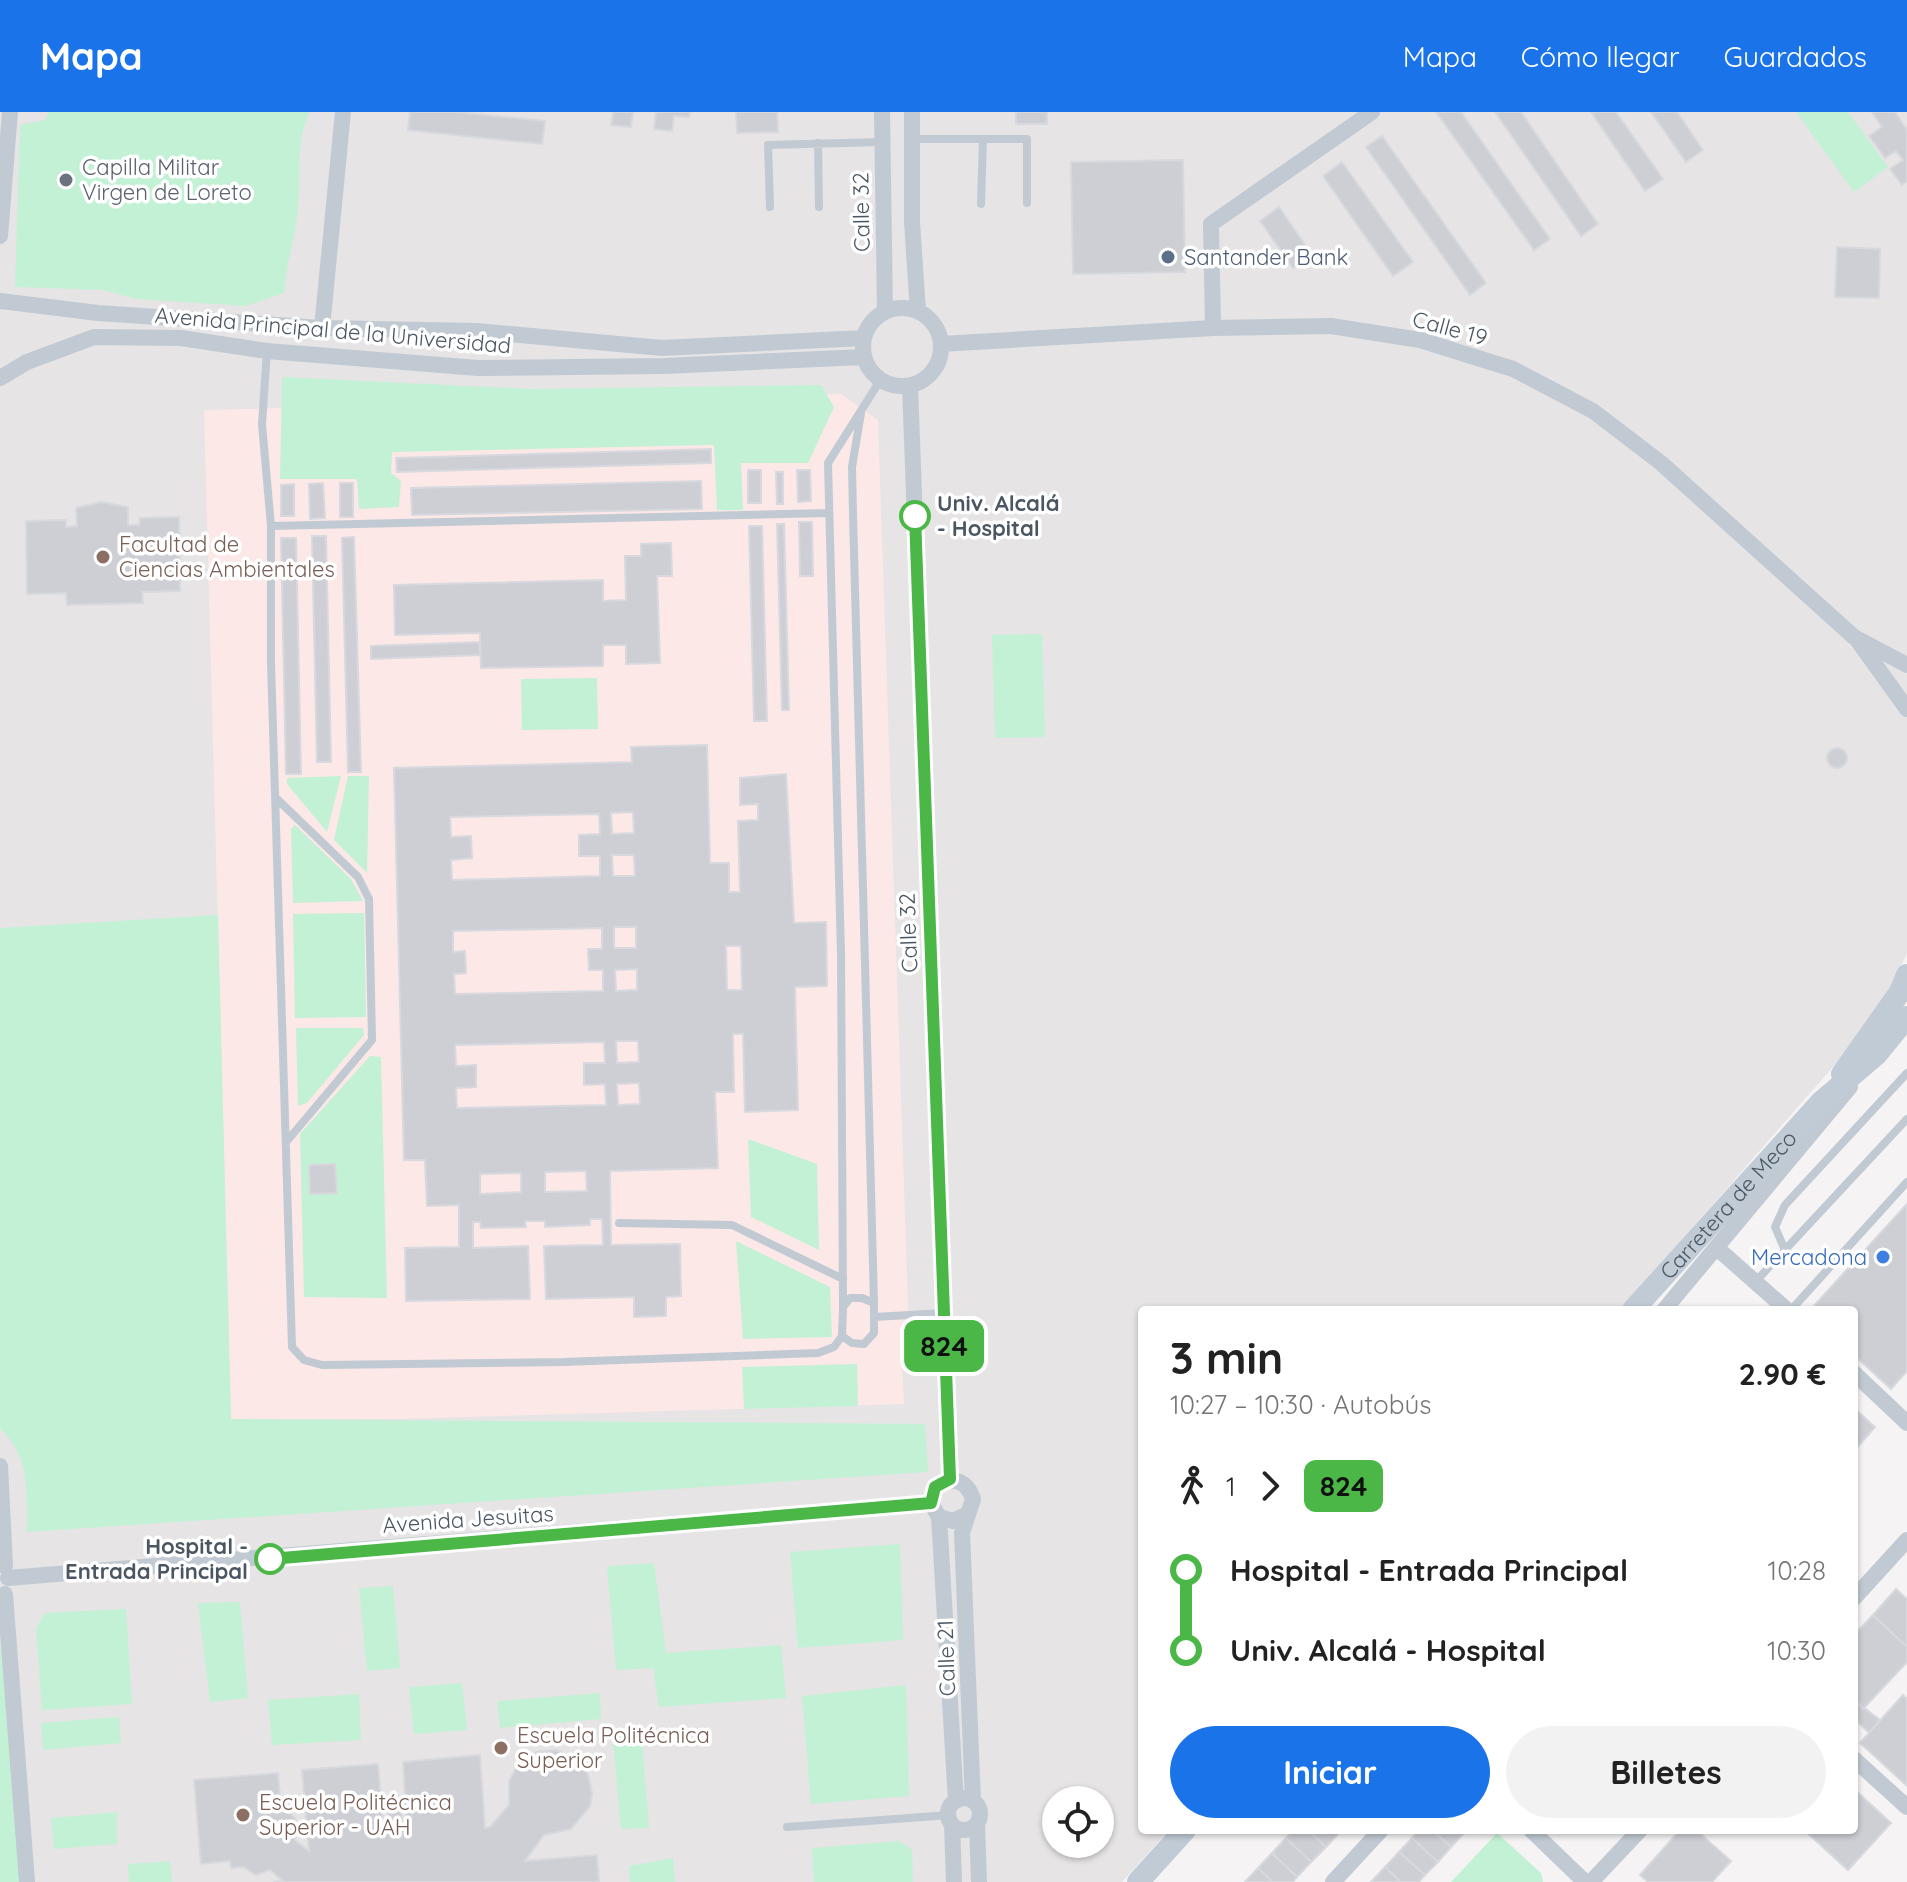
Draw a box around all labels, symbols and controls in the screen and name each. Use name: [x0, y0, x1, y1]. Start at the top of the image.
text: Mapa: [40, 32, 143, 80]
text: Mapa: [1403, 39, 1477, 74]
text: Cómo llegar: [1521, 39, 1680, 74]
text: Guardados: [1724, 39, 1867, 74]
place label: Capilla Militar Virgen de Loreto: [82, 153, 252, 206]
marker: Capilla Militar Virgen de Loreto: [57, 171, 75, 189]
street label: Calle 32: [846, 172, 876, 252]
place label: Santander Bank: [1184, 243, 1348, 271]
marker: Santander Bank: [1159, 248, 1177, 266]
street label: Avenida Principal de la Universidad: [154, 300, 512, 360]
street label: Calle 19: [1409, 305, 1491, 351]
place label: Univ. Alcalá - Hospital: [937, 489, 1060, 542]
marker: Univ. Alcalá - Hospital: [900, 501, 930, 531]
place label: Facultad de Ciencias Ambientales: [119, 530, 335, 583]
marker: Facultad de Ciencias Ambientales: [94, 548, 112, 566]
street label: Calle 32: [893, 893, 923, 973]
street label: Carretera de Meco: [1654, 1124, 1803, 1285]
place label: Mercadona: [1751, 1243, 1867, 1271]
marker: Mercadona: [1874, 1248, 1892, 1266]
line badge: 824: [898, 1320, 990, 1372]
text: 824: [920, 1328, 968, 1363]
text: 3 min: [1170, 1330, 1283, 1385]
text: 2.90 €: [1739, 1355, 1826, 1393]
text: 10:27 – 10:30 · Autobús: [1170, 1388, 1431, 1421]
icon: walk: [1170, 1464, 1214, 1508]
icon: forward: [1248, 1464, 1292, 1508]
text: 824: [1320, 1468, 1367, 1503]
text: 1: [1226, 1470, 1236, 1503]
street label: Avenida Jesuitas: [382, 1499, 554, 1539]
place label: Hospital - Entrada Principal: [65, 1532, 248, 1585]
marker: Hospital - Entrada Principal: [255, 1544, 285, 1574]
text: Hospital - Entrada Principal: [1230, 1551, 1628, 1589]
text: 10:28: [1768, 1554, 1826, 1587]
street label: Calle 21: [931, 1619, 961, 1697]
text: Univ. Alcalá - Hospital: [1230, 1631, 1546, 1669]
text: 10:30: [1767, 1634, 1826, 1667]
place label: Escuela Politécnica Superior: [517, 1721, 710, 1774]
button: Iniciar: [1170, 1726, 1490, 1818]
button: Billetes: [1506, 1726, 1826, 1818]
marker: Escuela Politécnica Superior: [492, 1739, 510, 1757]
map controls: [1042, 1786, 1114, 1858]
button: locate: [1042, 1786, 1114, 1858]
place label: Escuela Politécnica Superior - UAH: [259, 1788, 452, 1841]
marker: Escuela Politécnica Superior - UAH: [234, 1806, 252, 1824]

